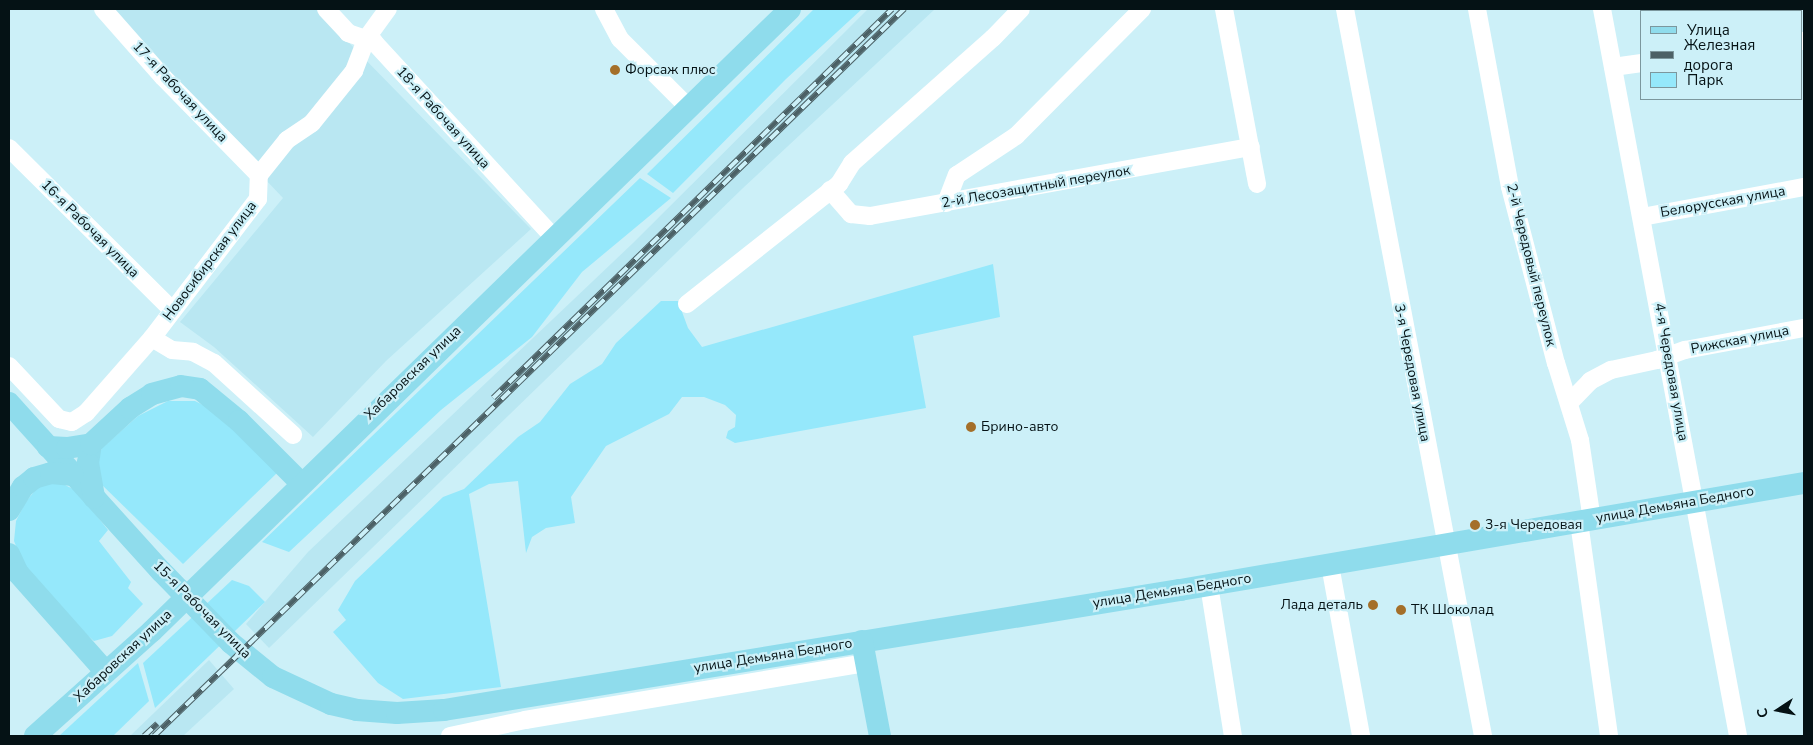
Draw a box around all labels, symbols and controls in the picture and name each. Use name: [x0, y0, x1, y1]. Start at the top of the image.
legend: [1640, 10, 1803, 100]
text: Улица: [1687, 20, 1730, 40]
text: Железная дорога: [1684, 35, 1755, 75]
street label: 17-я Рабочая улица: [129, 38, 231, 146]
place label: Форсаж плюс: [625, 62, 715, 78]
street label: 18-я Рабочая улица: [393, 64, 493, 172]
marker: Форсаж плюс: [609, 64, 621, 76]
text: Парк: [1687, 70, 1723, 90]
street label: 2-й Лесозащитный переулок: [940, 162, 1132, 212]
street label: 16-я Рабочая улица: [38, 177, 142, 281]
street label: 2-й Чередовый переулок: [1503, 182, 1559, 348]
street label: Белорусская улица: [1659, 183, 1787, 221]
street label: Новосибирская улица: [160, 198, 260, 324]
street label: 4-я Чередовая улица: [1651, 302, 1691, 442]
street label: 3-я Чередовая улица: [1390, 303, 1434, 443]
street label: Рижская улица: [1690, 322, 1790, 358]
street label: Хабаровская улица: [361, 323, 465, 423]
place label: Брино-авто: [981, 419, 1058, 435]
marker: Брино-авто: [965, 421, 977, 433]
street label: улица Демьяна Бедного: [1595, 483, 1755, 527]
place label: 3-я Чередовая: [1485, 517, 1582, 533]
marker: 3-я Чередовая: [1469, 519, 1481, 531]
street label: 15-я Рабочая улица: [150, 558, 254, 662]
street label: улица Демьяна Бедного: [1092, 570, 1252, 612]
place label: Лада деталь: [1280, 597, 1363, 613]
marker: Лада деталь: [1367, 599, 1379, 611]
place label: ТК Шоколад: [1411, 602, 1494, 618]
marker: ТК Шоколад: [1395, 604, 1407, 616]
street label: Хабаровская улица: [71, 606, 175, 706]
street label: улица Демьяна Бедного: [693, 635, 853, 677]
north arrow: [1753, 685, 1803, 735]
text: С: [1753, 706, 1773, 719]

